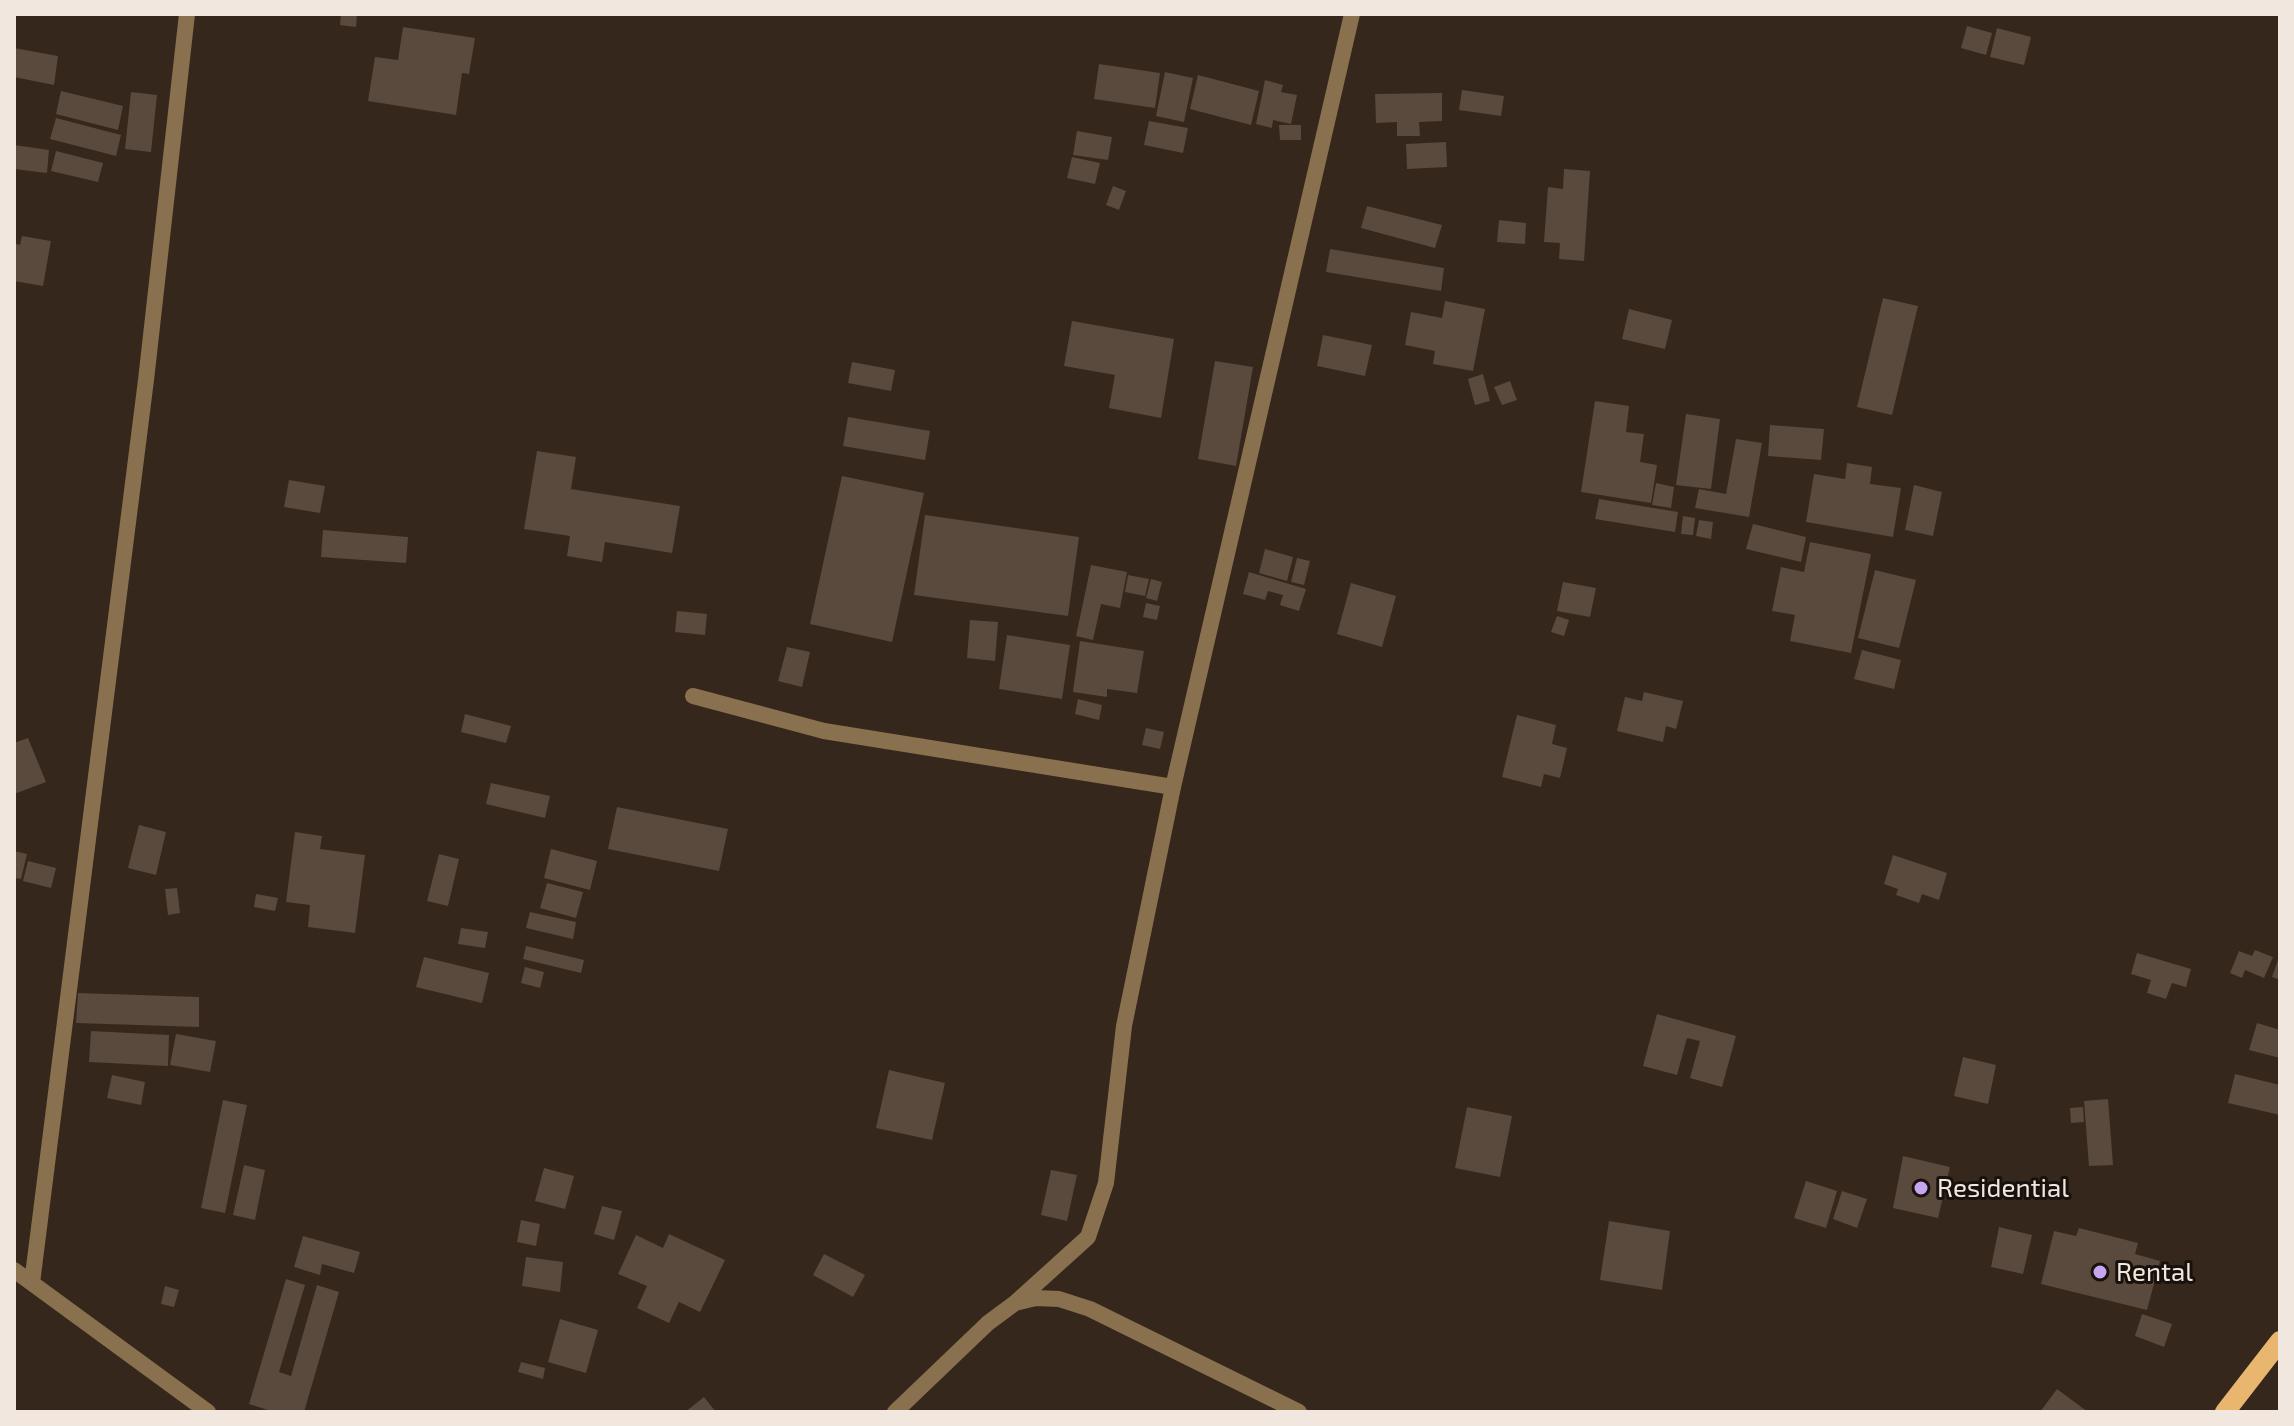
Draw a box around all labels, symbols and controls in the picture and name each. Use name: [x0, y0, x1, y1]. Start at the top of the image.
place label: Residential: [1937, 1172, 2069, 1204]
marker: Residential: [1912, 1179, 1930, 1197]
place label: Rental: [2116, 1256, 2193, 1288]
marker: Rental: [2091, 1263, 2109, 1281]

